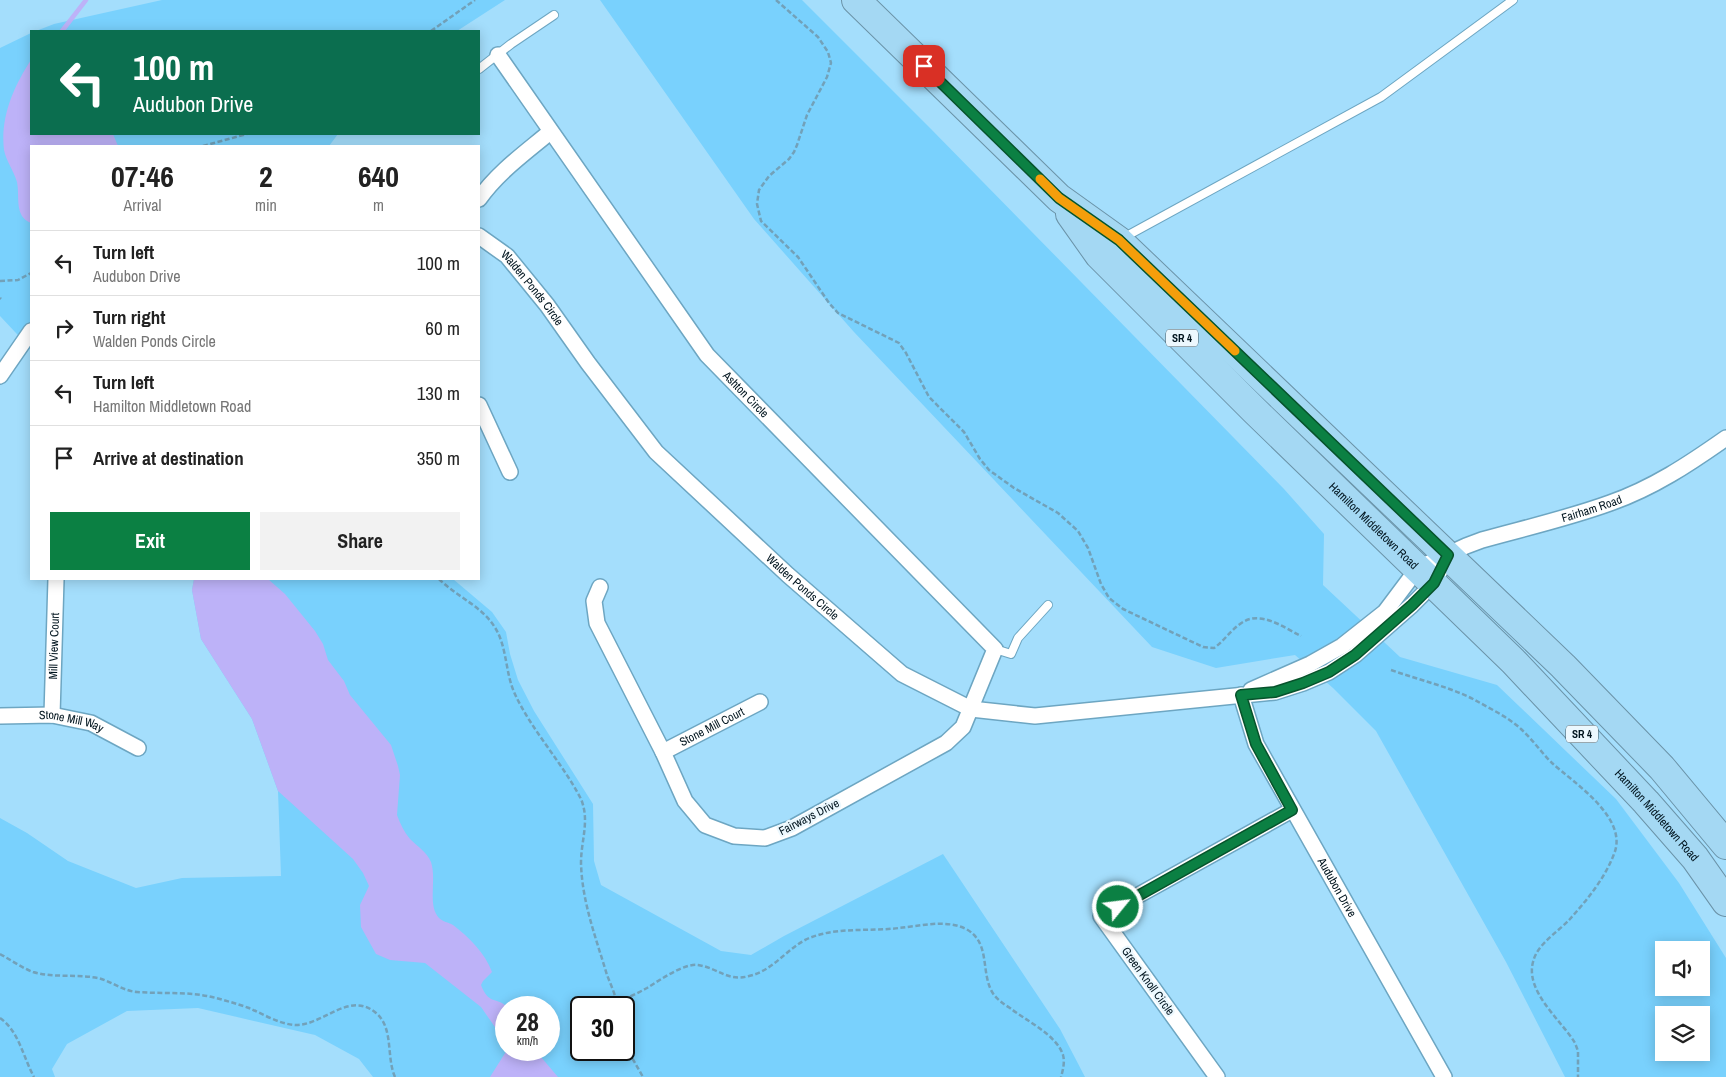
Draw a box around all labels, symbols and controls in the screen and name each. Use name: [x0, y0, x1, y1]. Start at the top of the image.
text: 100 m: [133, 44, 214, 91]
pin: [903, 45, 945, 87]
icon: left: [50, 50, 115, 115]
icon: arrive: [910, 52, 938, 80]
text: Audubon Drive: [133, 89, 253, 119]
text: 07:46: [111, 156, 174, 196]
text: 2: [259, 156, 273, 196]
text: 640: [358, 156, 399, 196]
text: Arrival: [124, 194, 161, 216]
text: min: [255, 194, 277, 216]
text: m: [373, 194, 384, 216]
text: Turn left: [93, 239, 154, 265]
street label: Walden Ponds Circle: [498, 246, 567, 329]
icon: left: [50, 249, 78, 277]
text: 100 m: [417, 250, 460, 276]
text: Audubon Drive: [93, 265, 181, 287]
text: Turn right: [93, 304, 165, 330]
icon: right: [50, 314, 78, 342]
text: 60 m: [425, 315, 460, 341]
road number: SR 4: [1166, 329, 1198, 346]
text: Walden Ponds Circle: [93, 330, 216, 352]
street label: Ashton Circle: [719, 367, 772, 421]
text: Turn left: [93, 369, 154, 395]
icon: left: [50, 379, 78, 407]
text: 130 m: [417, 380, 460, 406]
text: Hamilton Middletown Road: [93, 395, 251, 417]
icon: arrive: [50, 444, 78, 472]
text: Arrive at destination: [93, 445, 244, 471]
text: 350 m: [417, 445, 460, 471]
street label: Hamilton Middletown Road: [1325, 479, 1422, 573]
street label: Fairham Road: [1560, 491, 1624, 526]
button: Exit: [50, 512, 250, 570]
button: Share: [260, 512, 460, 570]
street label: Walden Ponds Circle: [763, 551, 842, 624]
street label: Mill View Court: [45, 612, 63, 680]
street label: Stone Mill Court: [677, 703, 747, 750]
street label: Stone Mill Way: [39, 707, 106, 736]
road number: SR 4: [1566, 726, 1598, 742]
street label: Hamilton Middletown Road: [1611, 766, 1702, 865]
street label: Fairways Drive: [776, 795, 842, 839]
street label: Audubon Drive: [1313, 854, 1360, 920]
position arrow: [1091, 880, 1143, 932]
map controls: [1655, 941, 1710, 1061]
button: sound: [1655, 941, 1710, 996]
street label: Green Knoll Circle: [1118, 944, 1178, 1018]
speed limit sign: 30: [570, 996, 635, 1061]
text: 28: [516, 1005, 539, 1039]
button: layers: [1655, 1006, 1710, 1061]
text: km/h: [517, 1033, 538, 1049]

